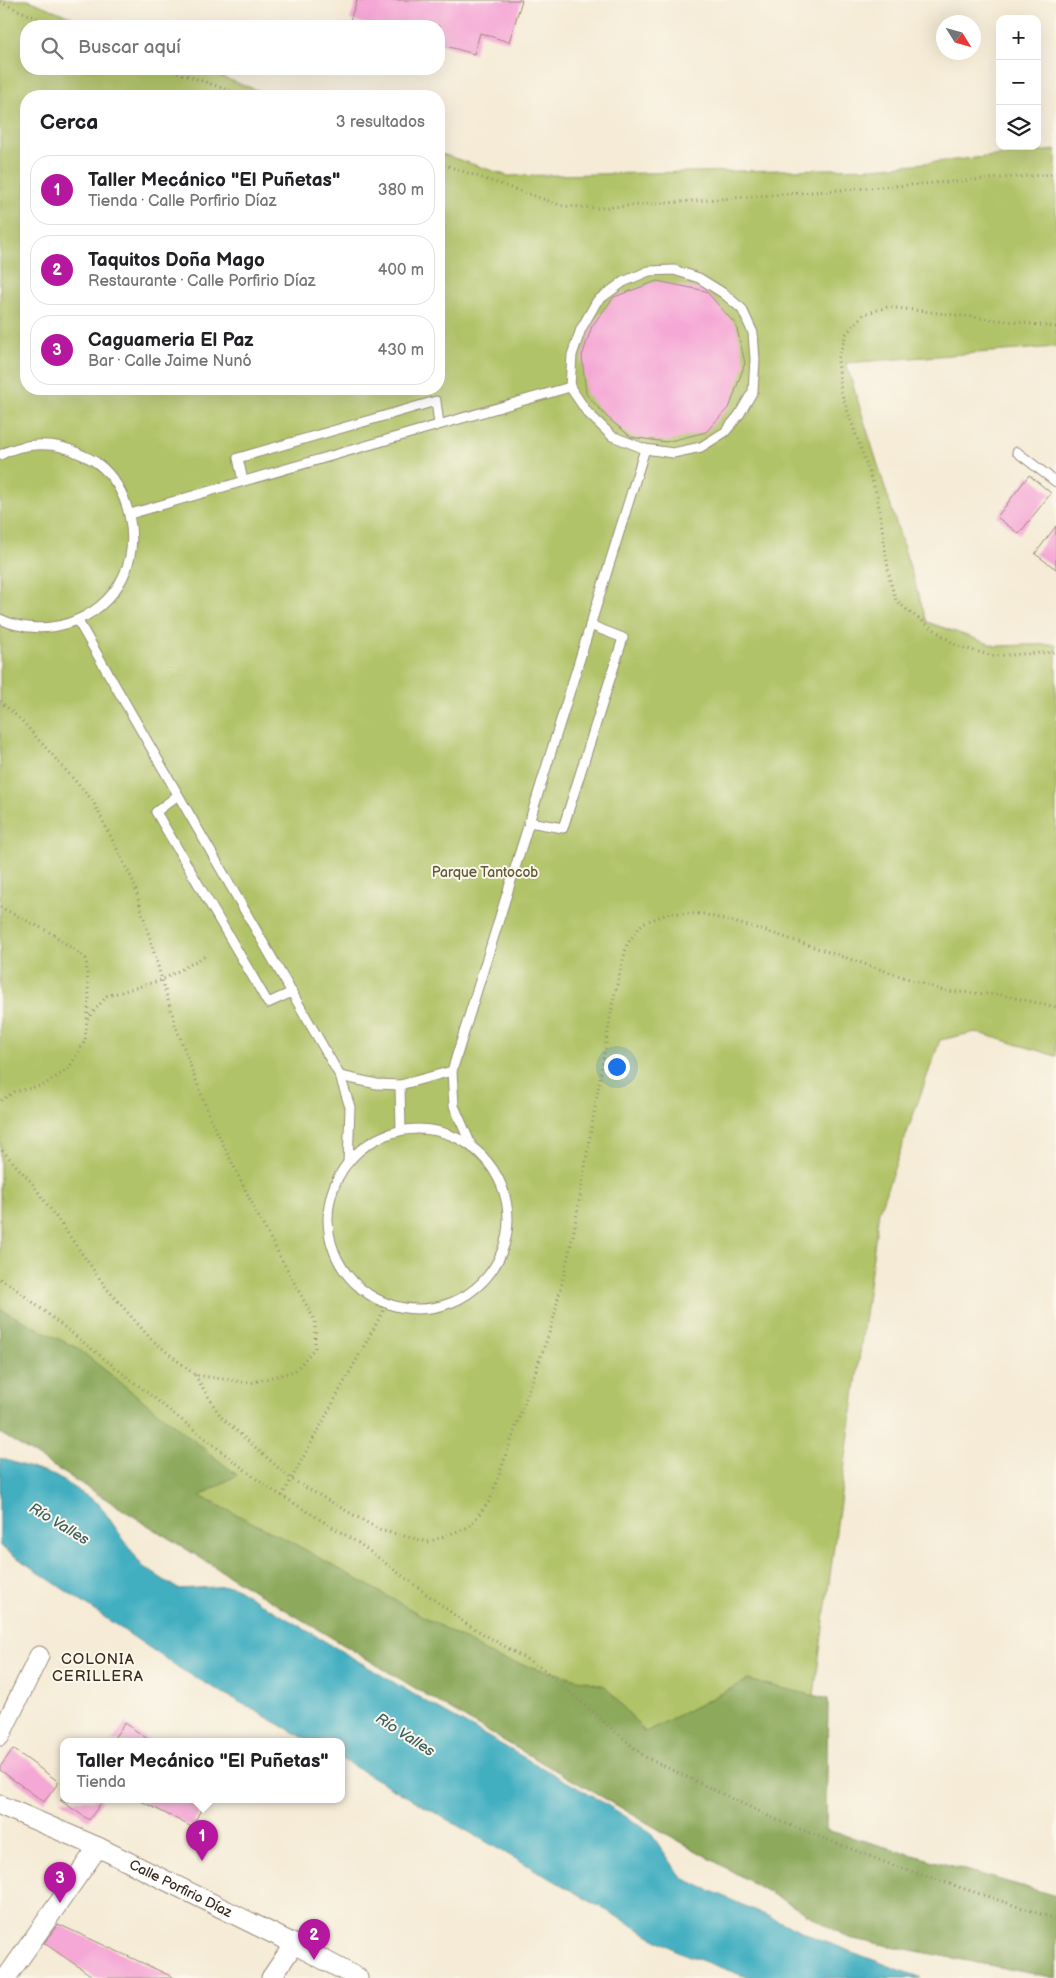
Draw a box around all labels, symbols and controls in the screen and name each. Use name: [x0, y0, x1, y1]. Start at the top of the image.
north arrow: [936, 15, 981, 60]
map controls: [996, 15, 1041, 150]
button: +: [996, 15, 1041, 60]
search box: [20, 20, 445, 75]
icon: search: [38, 34, 66, 62]
text: Buscar aquí: [78, 36, 181, 59]
button: −: [996, 60, 1041, 105]
button: layers: [996, 105, 1041, 150]
text: Cerca: [40, 110, 98, 135]
text: 3 resultados: [336, 113, 425, 132]
text: Taller Mecánico "El Puñetas": [88, 169, 340, 192]
text: 1: [54, 181, 60, 200]
text: 380 m: [378, 181, 424, 200]
text: Tienda · Calle Porfirio Díaz: [88, 192, 276, 211]
text: Taquitos Doña Mago: [88, 249, 265, 272]
text: 2: [52, 261, 62, 280]
text: 400 m: [378, 261, 424, 280]
text: Restaurante · Calle Porfirio Díaz: [88, 272, 316, 291]
text: Caguameria El Paz: [88, 329, 254, 352]
text: 3: [52, 341, 62, 360]
text: 430 m: [377, 341, 424, 360]
text: Bar · Calle Jaime Nunó: [88, 352, 252, 371]
park label: Parque Tantocob: [432, 864, 538, 881]
your location: [604, 1054, 630, 1080]
water label: Río Valles: [26, 1499, 93, 1550]
district label: COLONIA CERILLERA: [52, 1650, 144, 1686]
water label: Río Valles: [372, 1709, 439, 1761]
popup: [60, 1738, 345, 1803]
text: Taller Mecánico "El Puñetas": [76, 1750, 329, 1773]
text: Tienda: [76, 1773, 126, 1792]
pin: 1: [186, 1820, 218, 1861]
street label: Calle Porfirio Díaz: [127, 1855, 235, 1921]
pin: 3: [44, 1862, 76, 1903]
pin: 2: [298, 1919, 330, 1960]

